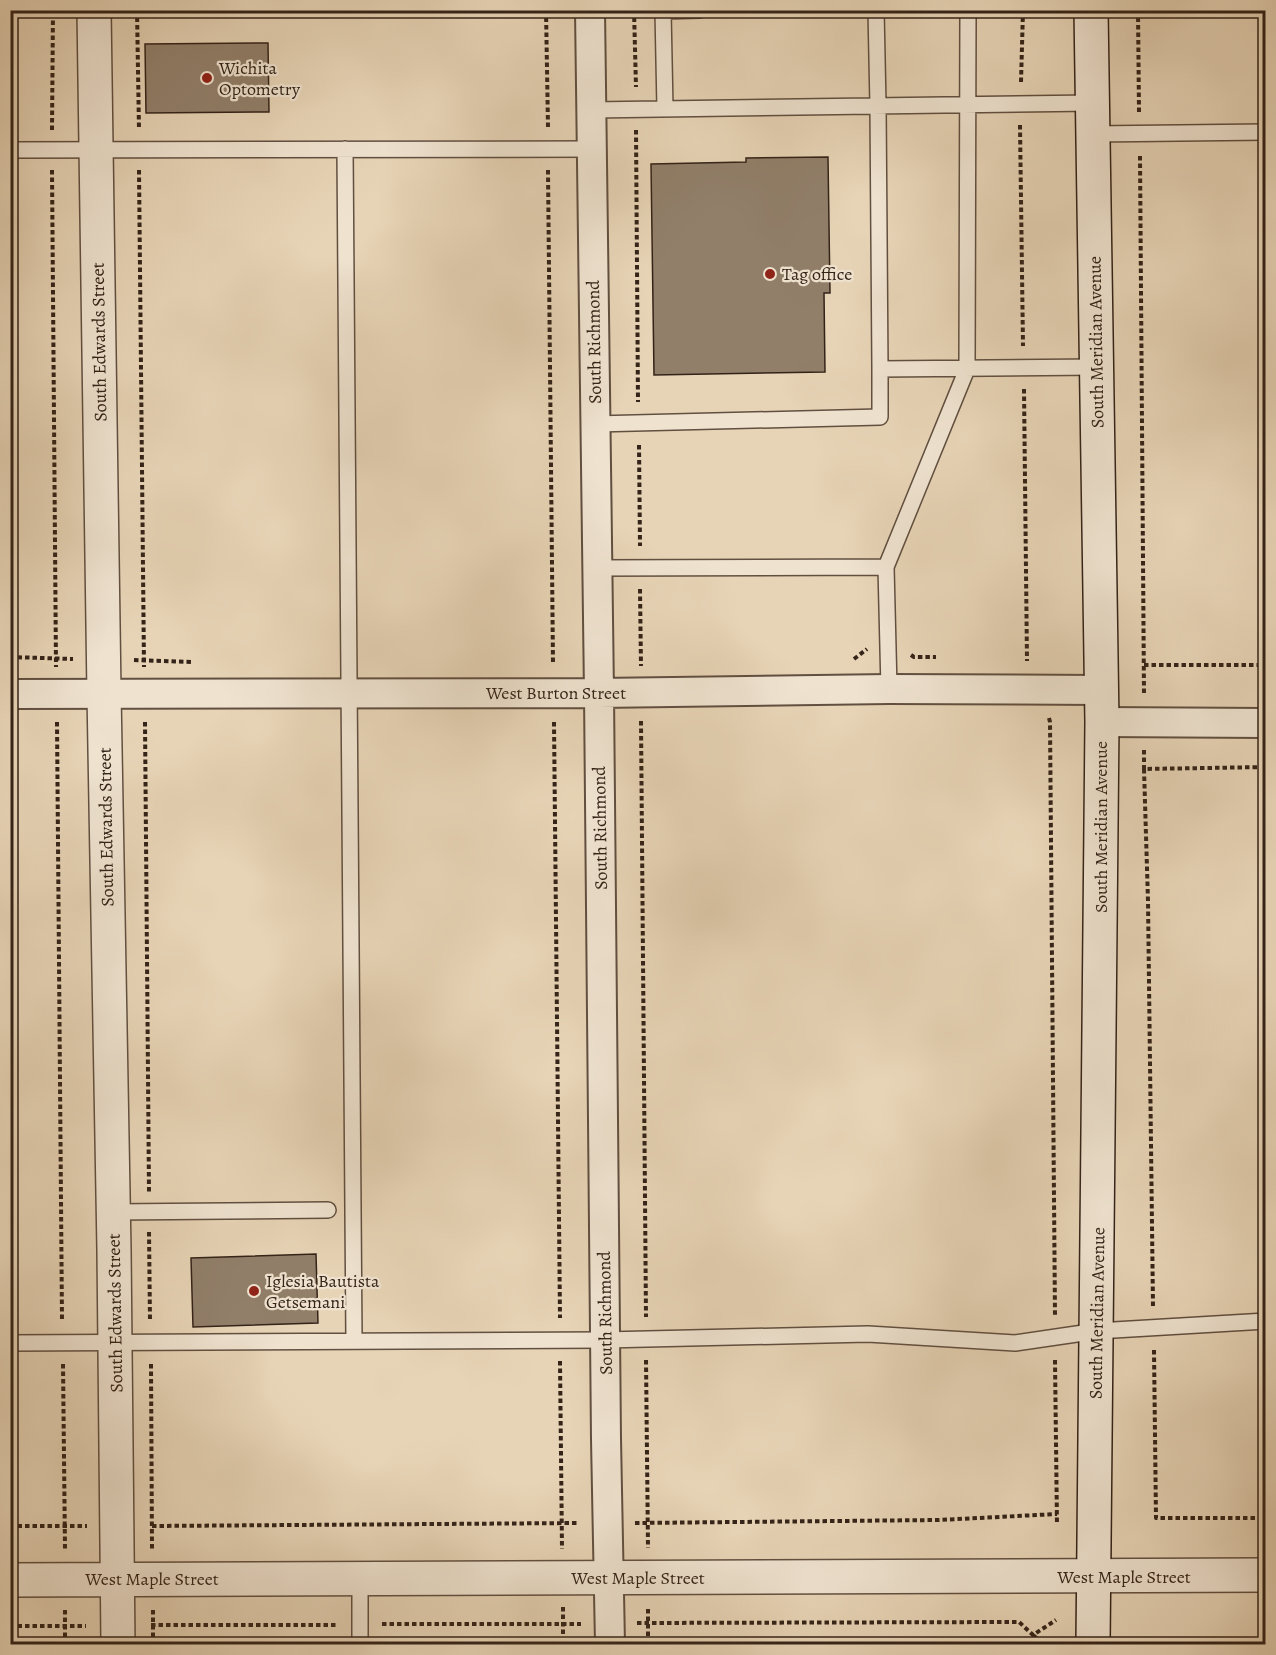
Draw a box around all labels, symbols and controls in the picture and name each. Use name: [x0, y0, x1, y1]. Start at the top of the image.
place label: Wichita Optometry: [218, 56, 301, 101]
marker: Wichita Optometry: [200, 71, 214, 85]
street label: South Meridian Avenue: [1083, 256, 1109, 428]
street label: South Edwards Street: [86, 262, 112, 422]
place label: Tag office: [782, 262, 852, 286]
marker: Tag office: [763, 267, 777, 281]
street label: South Richmond: [581, 280, 607, 404]
street label: West Burton Street: [485, 681, 626, 705]
street label: South Meridian Avenue: [1089, 741, 1113, 913]
street label: South Edwards Street: [93, 747, 119, 907]
street label: South Richmond: [587, 766, 613, 890]
street label: South Meridian Avenue: [1084, 1227, 1110, 1399]
street label: South Edwards Street: [102, 1233, 128, 1393]
street label: South Richmond: [592, 1251, 618, 1375]
place label: Iglesia Bautista Getsemani: [266, 1269, 380, 1314]
marker: Iglesia Bautista Getsemani: [247, 1284, 261, 1298]
street label: West Maple Street: [1056, 1565, 1191, 1589]
street label: West Maple Street: [570, 1566, 705, 1590]
street label: West Maple Street: [84, 1567, 219, 1591]

